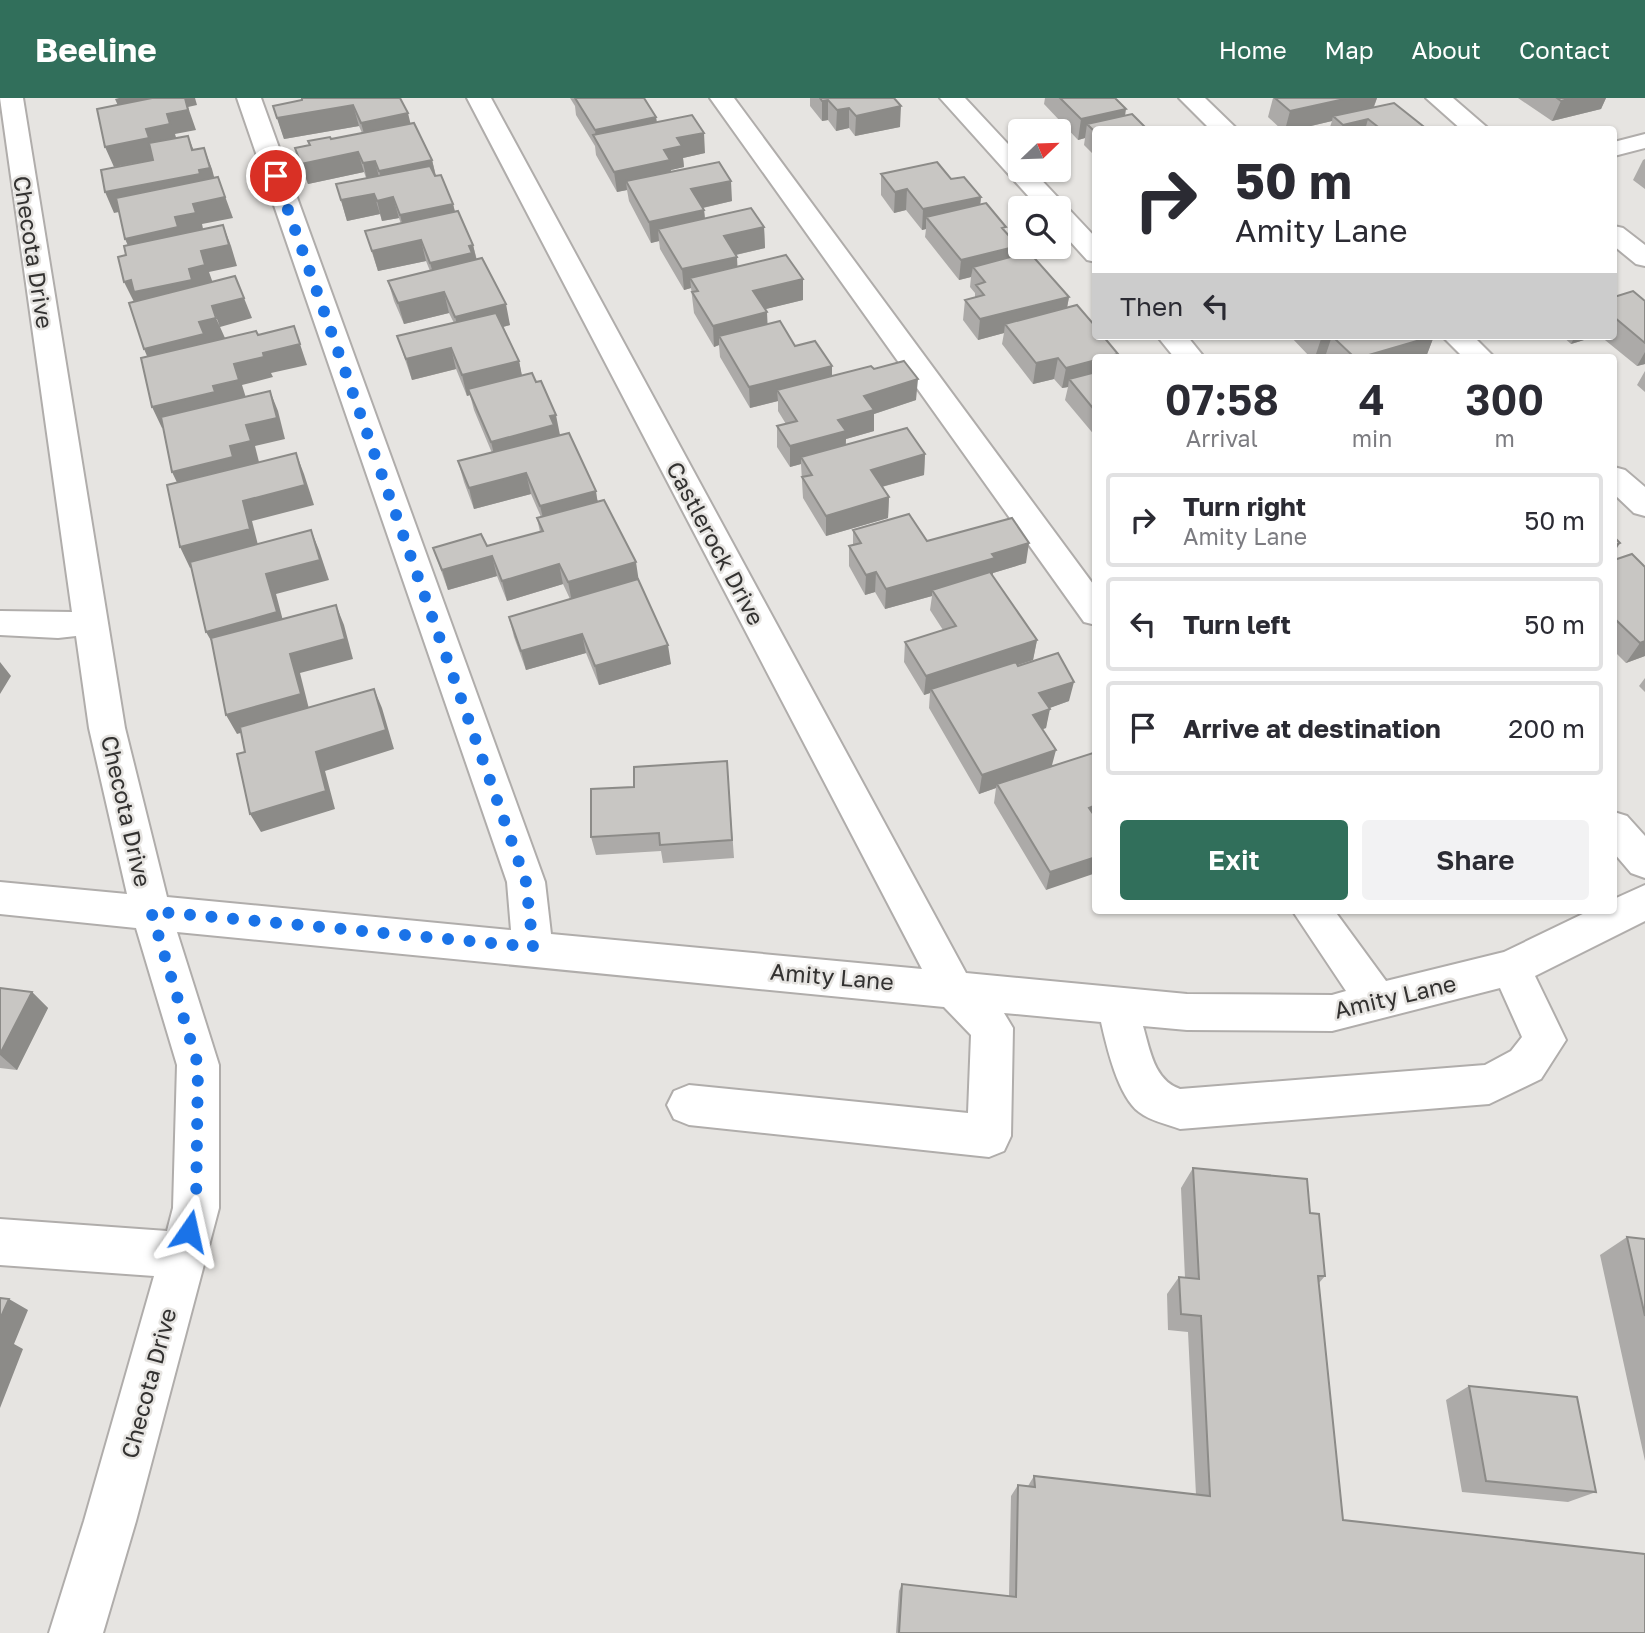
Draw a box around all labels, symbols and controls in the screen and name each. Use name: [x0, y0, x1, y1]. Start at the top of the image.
text: Beeline: [35, 30, 157, 69]
text: Home: [1219, 35, 1287, 64]
text: Map: [1325, 35, 1374, 64]
text: About: [1412, 35, 1481, 64]
text: Contact: [1519, 35, 1610, 64]
north arrow: [1008, 119, 1071, 182]
map controls: [1008, 119, 1071, 259]
pin: [246, 146, 306, 206]
text: 50 m: [1235, 151, 1352, 210]
icon: right: [1120, 154, 1211, 245]
icon: arrive: [257, 157, 295, 195]
street label: Checota Drive: [8, 174, 60, 330]
button: search: [1008, 196, 1071, 259]
text: Amity Lane: [1235, 211, 1408, 249]
icon: left: [1197, 287, 1235, 325]
text: Then: [1120, 291, 1183, 322]
text: 07:58: [1165, 374, 1279, 424]
text: 4: [1359, 374, 1385, 424]
text: 300: [1465, 374, 1544, 424]
text: Arrival: [1186, 424, 1258, 452]
text: min: [1352, 424, 1392, 452]
text: m: [1494, 424, 1515, 452]
street label: Castlerock Drive: [661, 456, 771, 630]
text: Turn right: [1183, 491, 1306, 522]
icon: right: [1124, 501, 1162, 539]
text: 50 m: [1524, 505, 1585, 536]
text: Amity Lane: [1183, 522, 1307, 550]
icon: left: [1124, 605, 1162, 643]
text: Turn left: [1183, 609, 1291, 640]
text: 50 m: [1524, 609, 1585, 640]
icon: arrive: [1124, 709, 1162, 747]
text: Arrive at destination: [1183, 713, 1441, 744]
text: 200 m: [1508, 713, 1585, 744]
street label: Checota Drive: [96, 733, 158, 889]
button: Exit: [1120, 820, 1348, 900]
button: Share: [1362, 820, 1589, 900]
street label: Amity Lane: [769, 957, 895, 995]
street label: Amity Lane: [1331, 968, 1459, 1024]
position arrow: [152, 1194, 226, 1268]
street label: Checota Drive: [114, 1305, 182, 1461]

